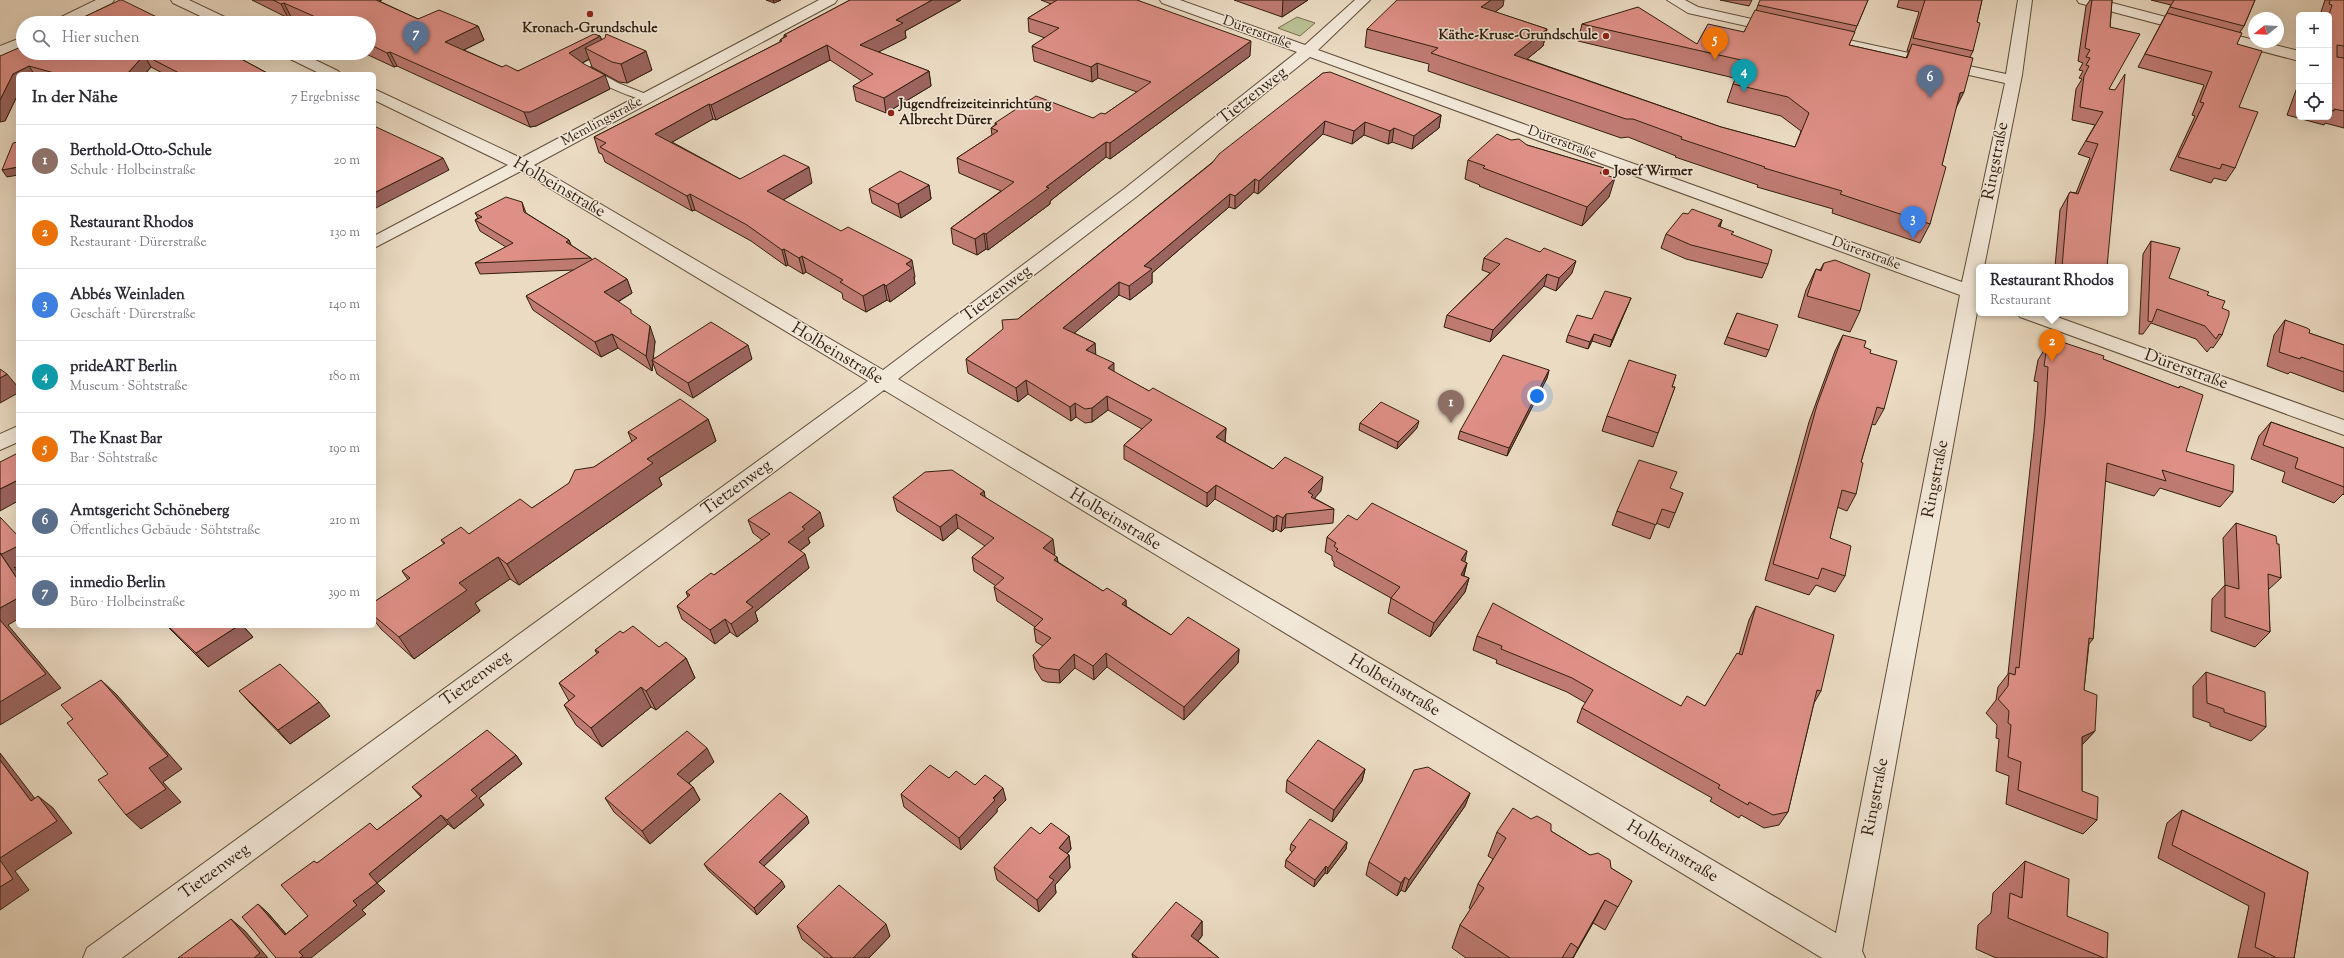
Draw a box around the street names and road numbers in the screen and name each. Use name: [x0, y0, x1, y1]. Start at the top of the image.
street label: Dürerstraße: [1220, 11, 1294, 55]
street label: Tietzenweg: [1213, 61, 1293, 131]
street label: Memlingstraße: [558, 92, 646, 152]
street label: Ringstraße: [1977, 120, 2015, 202]
street label: Dürerstraße: [1525, 121, 1599, 165]
street label: Holbeinstraße: [508, 152, 610, 224]
street label: Dürerstraße: [1829, 232, 1903, 276]
street label: Tietzenweg: [957, 260, 1037, 328]
street label: Holbeinstraße: [787, 317, 887, 391]
street label: Dürerstraße: [2141, 344, 2231, 396]
street label: Ringstraße: [1917, 438, 1955, 520]
street label: Tietzenweg: [697, 454, 777, 522]
street label: Holbeinstraße: [1065, 483, 1165, 557]
street label: Tietzenweg: [436, 645, 516, 713]
street label: Holbeinstraße: [1344, 649, 1444, 723]
street label: Ringstraße: [1857, 756, 1895, 838]
street label: Holbeinstraße: [1622, 815, 1722, 889]
street label: Tietzenweg: [175, 838, 255, 906]

